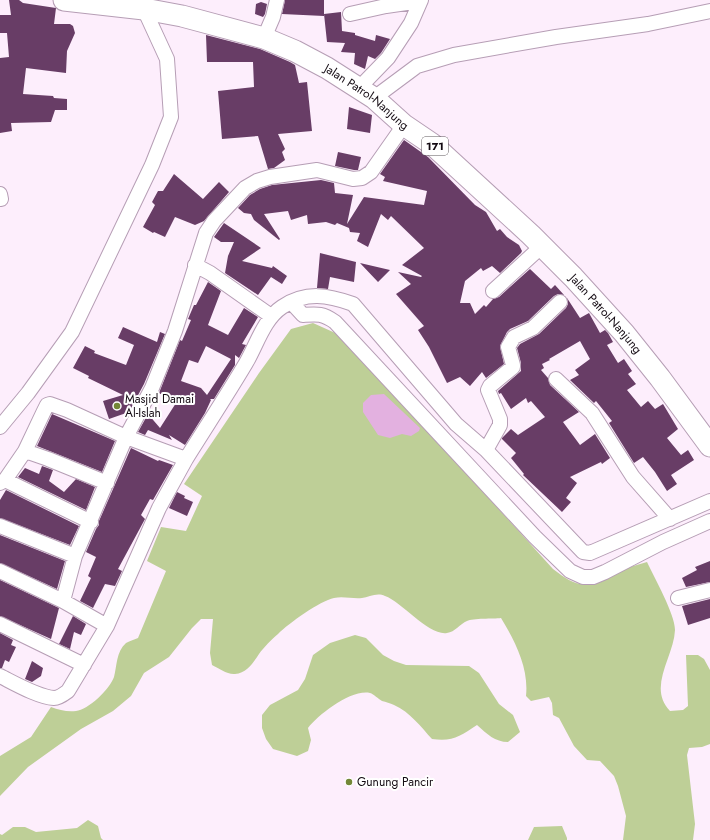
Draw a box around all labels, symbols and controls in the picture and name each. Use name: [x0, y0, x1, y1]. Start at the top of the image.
street label: Jalan Patrol-Nanjung: [319, 58, 412, 135]
road number: 171: [422, 137, 448, 155]
street label: Jalan Patrol-Nanjung: [564, 268, 646, 358]
place label: Masjid Damai Al-Islah: [125, 390, 194, 422]
marker: Masjid Damai Al-Islah: [112, 401, 122, 411]
place label: Gunung Pancir: [357, 773, 434, 791]
marker: Gunung Pancir: [344, 777, 354, 787]

